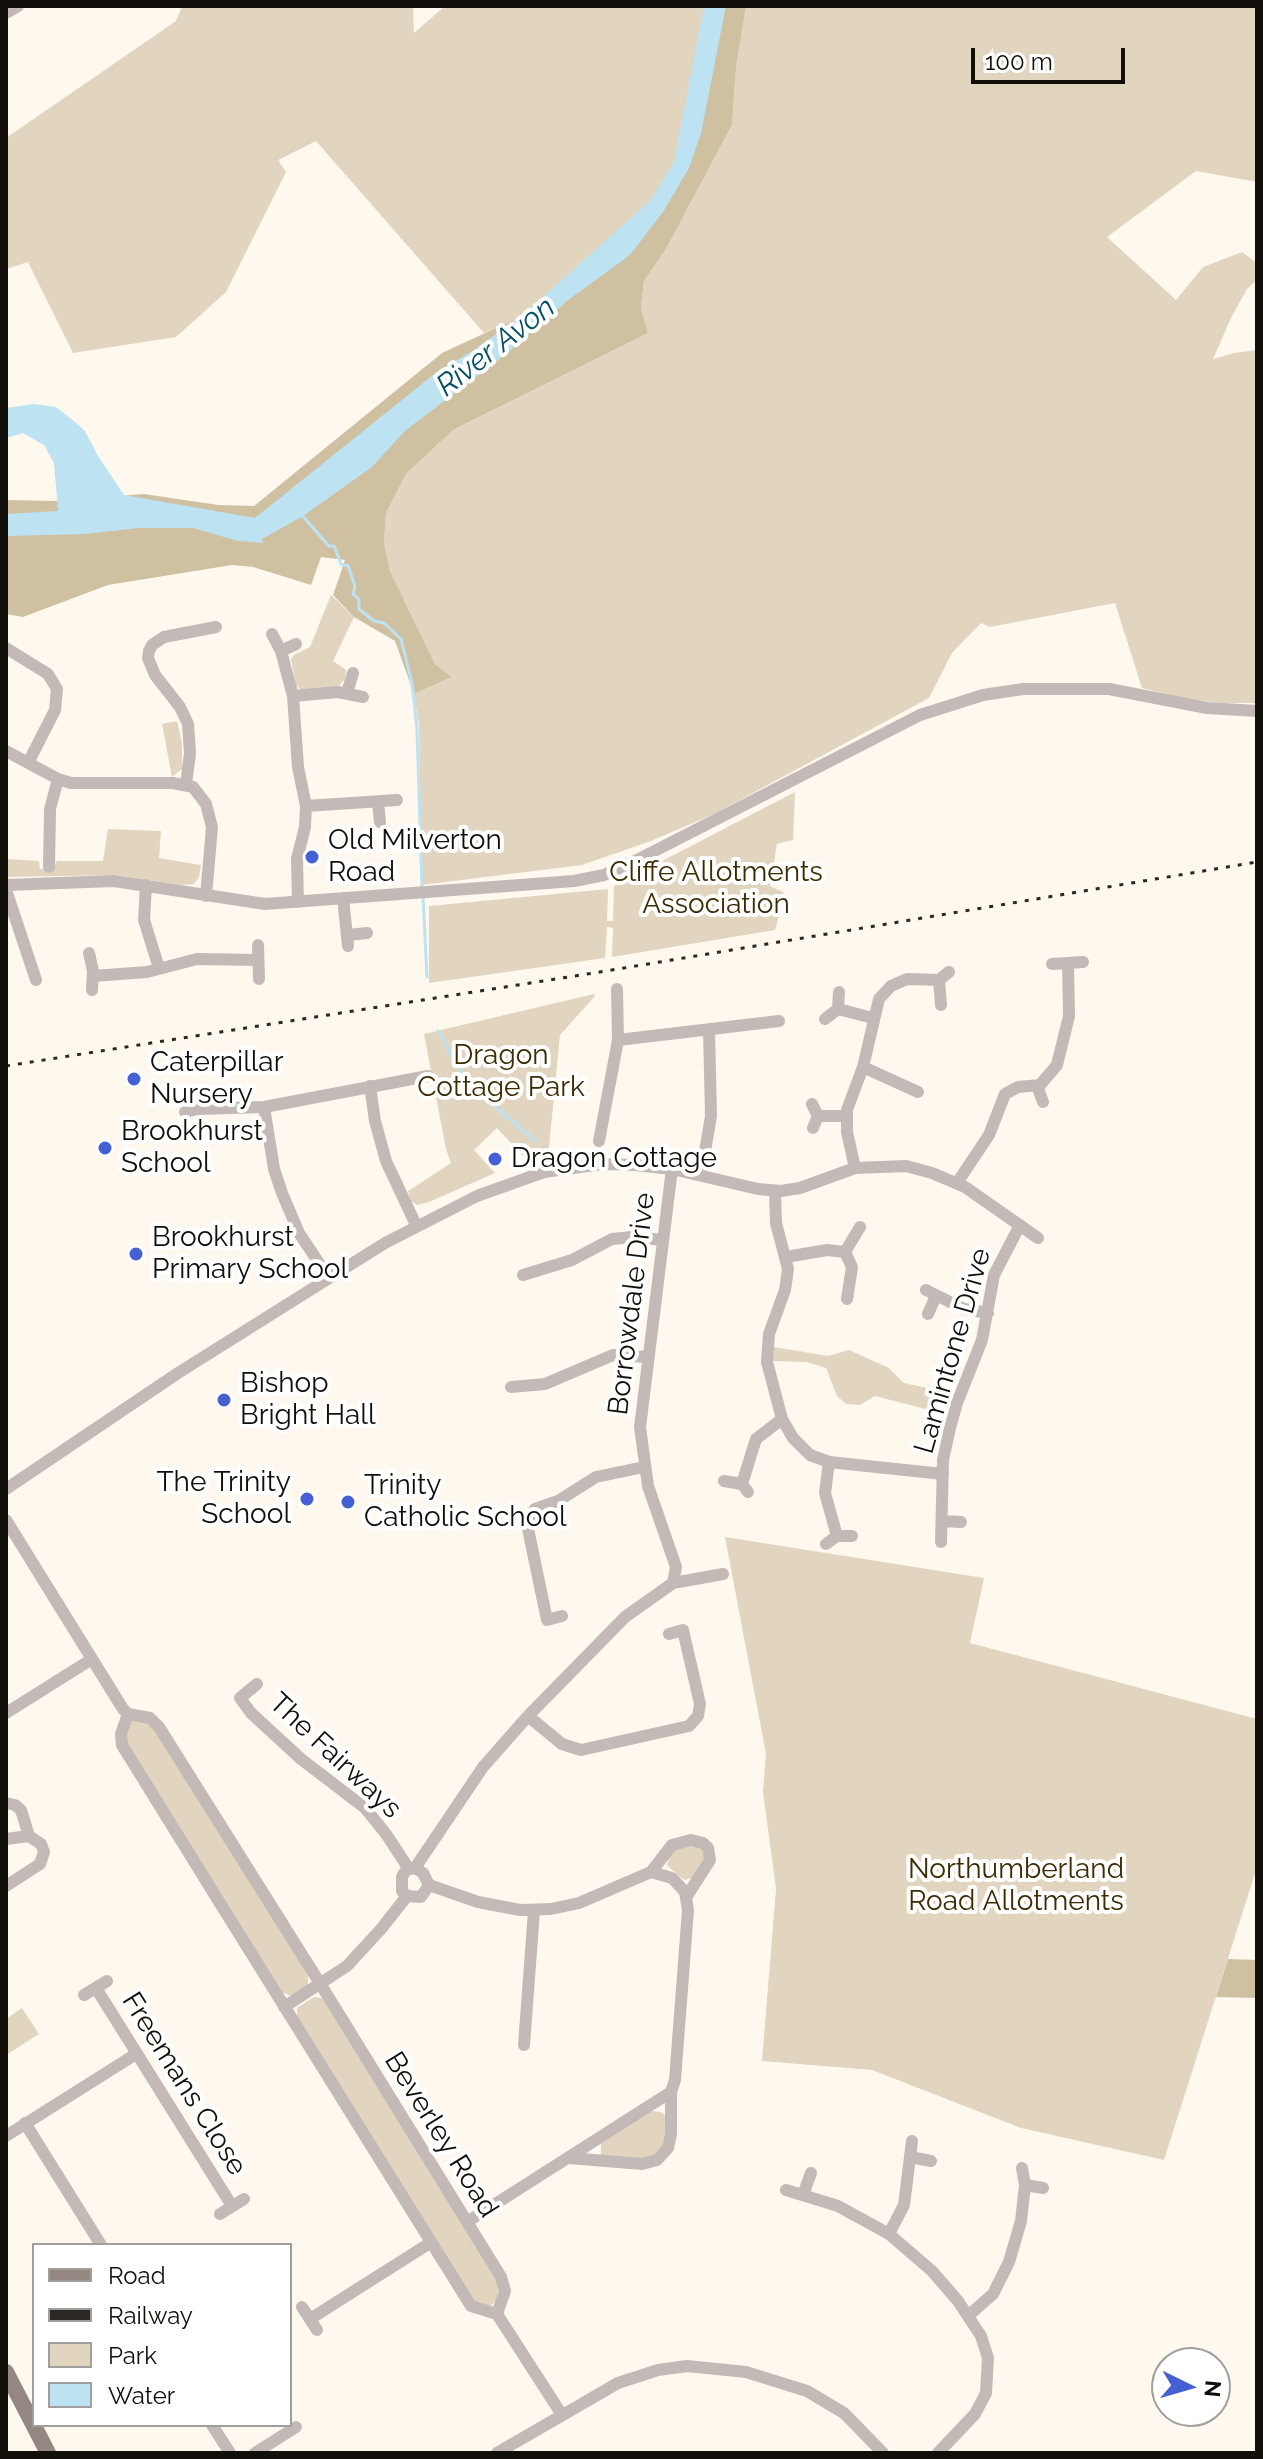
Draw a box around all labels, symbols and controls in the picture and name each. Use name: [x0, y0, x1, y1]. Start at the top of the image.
scale bar: [975, 32, 1129, 82]
text: 100 m: [985, 47, 1053, 76]
water label: River Avon: [430, 290, 562, 404]
place label: Old Milverton Road: [328, 824, 502, 890]
marker: Old Milverton Road: [303, 848, 321, 866]
park label: Cliffe Allotments Association: [609, 856, 823, 922]
park label: Dragon Cottage Park: [417, 1039, 585, 1105]
place label: Caterpillar Nursery: [150, 1046, 283, 1112]
marker: Caterpillar Nursery: [125, 1070, 143, 1088]
place label: Brookhurst School: [121, 1115, 263, 1181]
marker: Brookhurst School: [96, 1139, 114, 1157]
place label: Dragon Cottage: [511, 1142, 717, 1176]
marker: Dragon Cottage: [486, 1150, 504, 1168]
street label: Borrowdale Drive: [602, 1191, 662, 1417]
place label: Brookhurst Primary School: [152, 1221, 348, 1287]
street label: Lamintone Drive: [908, 1244, 998, 1458]
marker: Brookhurst Primary School: [127, 1245, 145, 1263]
place label: Bishop Bright Hall: [240, 1367, 376, 1433]
marker: Bishop Bright Hall: [215, 1391, 233, 1409]
place label: The Trinity School: [157, 1466, 291, 1532]
place label: Trinity Catholic School: [364, 1469, 567, 1535]
marker: The Trinity School: [298, 1490, 316, 1508]
marker: Trinity Catholic School: [339, 1493, 357, 1511]
street label: The Fairways: [262, 1686, 408, 1826]
park label: Northumberland Road Allotments: [908, 1853, 1124, 1919]
street label: Freemans Close: [114, 1986, 254, 2182]
street label: Beverley Road: [377, 2046, 505, 2224]
legend: [32, 2243, 292, 2427]
text: Road: [108, 2261, 166, 2290]
text: Railway: [108, 2301, 193, 2330]
text: Park: [108, 2341, 157, 2370]
north arrow: [1151, 2347, 1231, 2427]
text: N: [1199, 2379, 1227, 2398]
text: Water: [108, 2381, 175, 2410]

